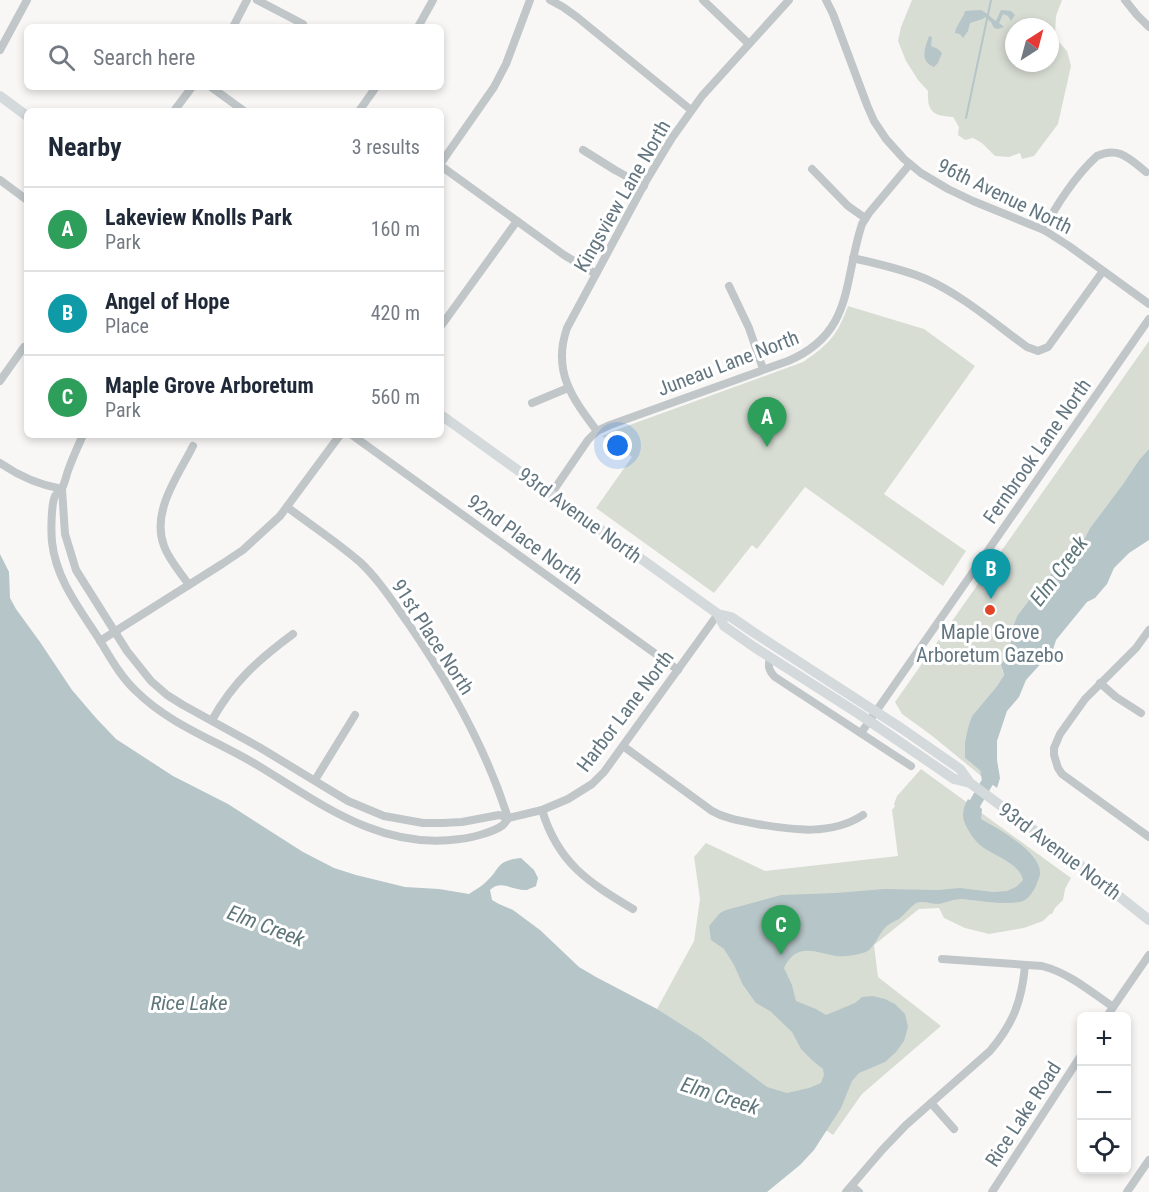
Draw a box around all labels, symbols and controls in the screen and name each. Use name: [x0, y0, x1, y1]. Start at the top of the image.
north arrow: [1005, 18, 1059, 72]
search box: [24, 24, 444, 90]
icon: search: [45, 41, 78, 74]
text: Search here: [93, 45, 195, 70]
street label: Kingsview Lane North: [569, 116, 675, 276]
text: Nearby: [48, 132, 122, 162]
text: 3 results: [352, 135, 420, 159]
street label: 96th Avenue North: [934, 153, 1076, 239]
text: Lakeview Knolls Park: [105, 205, 292, 230]
text: A: [62, 217, 73, 241]
text: 160 m: [371, 217, 420, 241]
text: Park: [105, 230, 141, 254]
text: Angel of Hope: [105, 289, 230, 314]
text: B: [62, 301, 73, 325]
text: 420 m: [371, 301, 420, 325]
text: Place: [105, 314, 149, 338]
street label: Juneau Lane North: [654, 325, 802, 401]
text: Maple Grove Arboretum: [105, 373, 314, 398]
street label: Fernbrook Lane North: [978, 374, 1096, 528]
text: C: [62, 385, 73, 409]
text: 560 m: [371, 385, 420, 409]
text: Park: [105, 398, 141, 422]
pin: A: [748, 398, 786, 447]
your location: [603, 431, 632, 460]
street label: 93rd Avenue North: [514, 462, 646, 568]
street label: 92nd Place North: [463, 489, 587, 589]
water label: Elm Creek: [1025, 531, 1093, 610]
pin: B: [972, 550, 1010, 599]
street label: 91st Place North: [387, 575, 479, 699]
marker: Maple Grove Arboretum Gazebo: [983, 603, 997, 617]
place label: Maple Grove Arboretum Gazebo: [916, 620, 1064, 667]
street label: Harbor Lane North: [571, 645, 679, 777]
street label: 93rd Avenue North: [994, 797, 1126, 905]
water label: Elm Creek: [224, 900, 309, 952]
pin: C: [762, 906, 800, 955]
water label: Rice Lake: [150, 991, 228, 1015]
map controls: [1077, 1012, 1131, 1174]
button: +: [1077, 1012, 1131, 1066]
street label: Rice Lake Road: [980, 1057, 1066, 1171]
button: −: [1077, 1066, 1131, 1120]
water label: Elm Creek: [678, 1072, 763, 1120]
button: locate: [1077, 1120, 1131, 1174]

